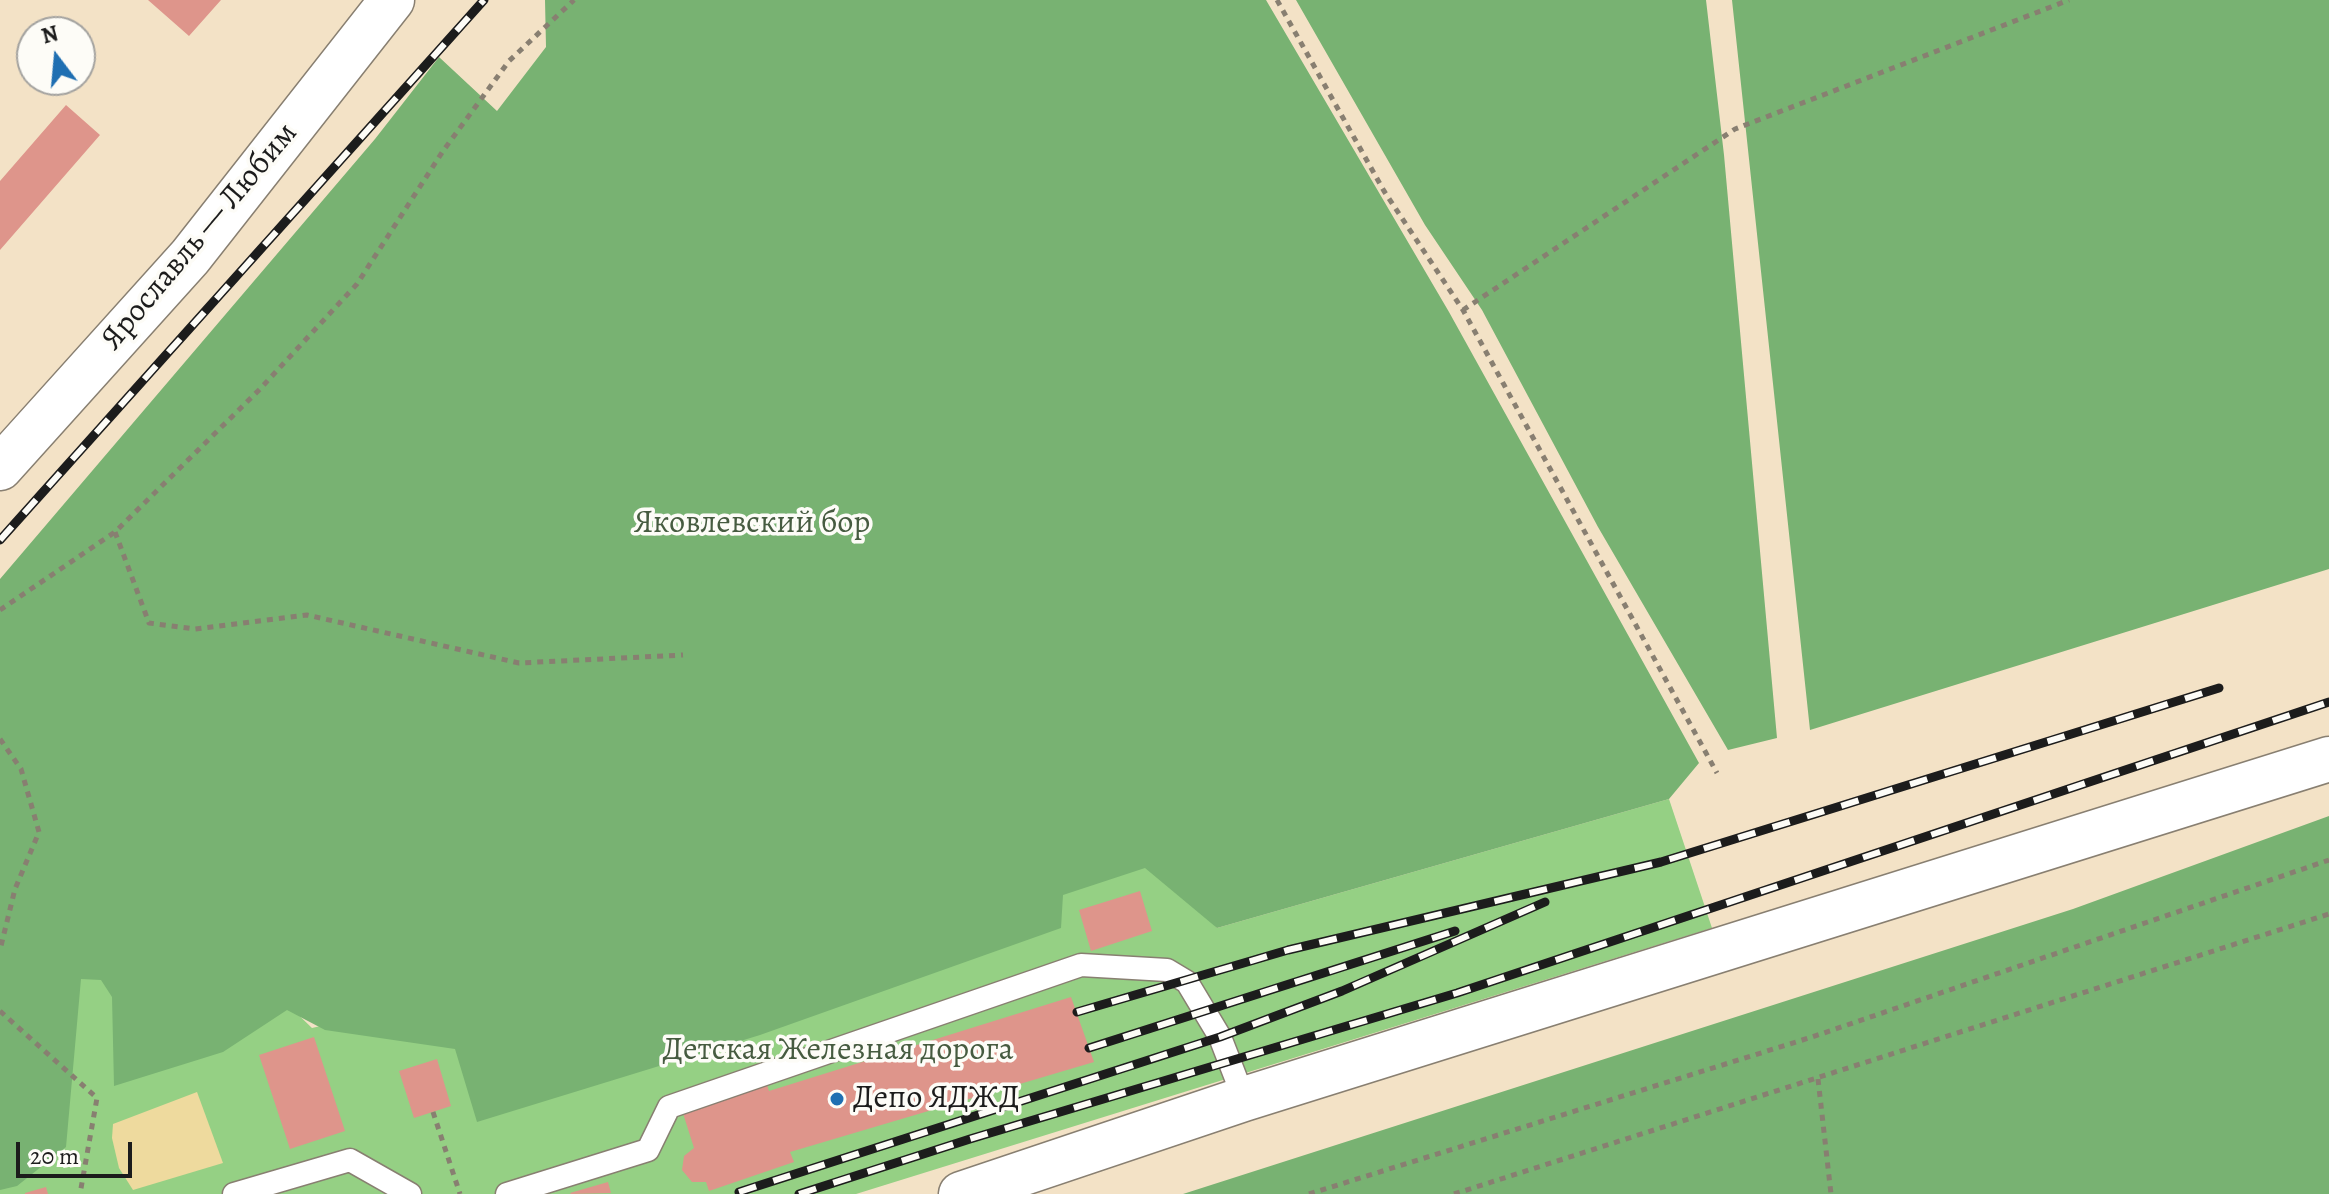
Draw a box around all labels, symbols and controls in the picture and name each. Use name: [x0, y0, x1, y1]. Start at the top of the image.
north arrow: [16, 16, 96, 96]
text: N: [38, 18, 62, 51]
street label: Ярославль — Любим: [94, 115, 306, 359]
park label: Яковлевский бор: [634, 505, 870, 543]
park label: Детская Железная дорога: [663, 1032, 1013, 1070]
place label: Депо ЯДЖД: [853, 1080, 1019, 1118]
marker: Депо ЯДЖД: [828, 1090, 846, 1108]
scale bar: [20, 1126, 136, 1176]
text: 20 m: [30, 1140, 79, 1172]

